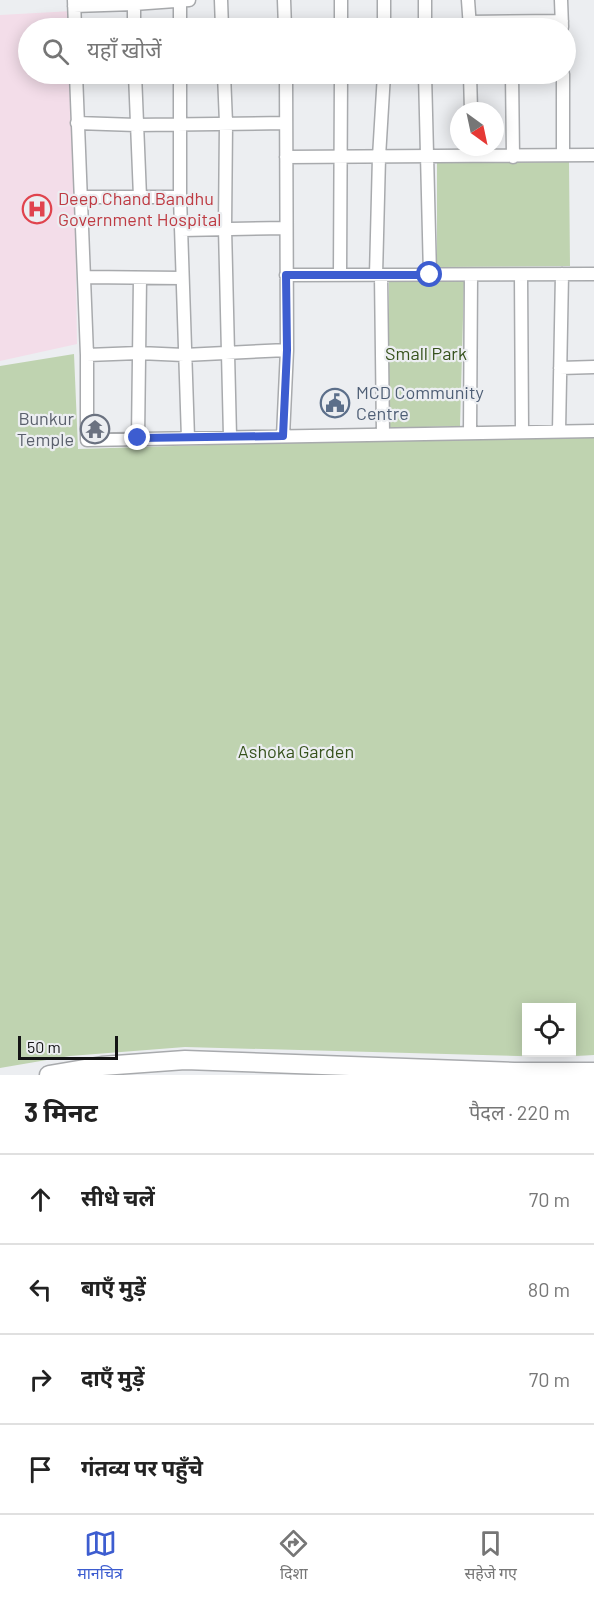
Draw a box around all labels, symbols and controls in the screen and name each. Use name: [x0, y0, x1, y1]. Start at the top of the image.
search box: [18, 18, 576, 84]
icon: search: [39, 35, 72, 68]
text: यहाँ खोजें: [87, 36, 162, 62]
north arrow: [450, 102, 504, 156]
place label: Deep Chand Bandhu Government Hospital: [58, 187, 221, 230]
hospital icon: Deep Chand Bandhu Government Hospital: [21, 193, 53, 225]
route start: [416, 261, 442, 287]
park label: Small Park: [385, 342, 467, 364]
place label: MCD Community Centre: [356, 381, 484, 424]
public building icon: MCD Community Centre: [319, 387, 351, 419]
place label: Bunkur Temple: [17, 407, 74, 450]
temple icon: Bunkur Temple: [79, 413, 111, 445]
route end: [124, 424, 150, 450]
park label: Ashoka Garden: [238, 740, 354, 762]
map controls: [522, 1003, 576, 1057]
button: locate: [522, 1003, 576, 1057]
scale bar: [18, 1033, 118, 1060]
text: 50 m: [27, 1037, 61, 1056]
text: 3 मिनट: [24, 1096, 98, 1127]
text: पैदल · 220 m: [469, 1100, 570, 1124]
icon: ahead: [24, 1183, 57, 1216]
text: सीधे चलें: [81, 1184, 155, 1210]
text: 70 m: [529, 1187, 570, 1211]
icon: left: [24, 1273, 57, 1306]
text: बाएँ मुड़ें: [81, 1274, 146, 1300]
text: 80 m: [528, 1277, 570, 1301]
icon: right: [24, 1363, 57, 1396]
text: दाएँ मुड़ें: [81, 1364, 144, 1390]
text: 70 m: [529, 1367, 570, 1391]
icon: arrive: [24, 1453, 57, 1486]
text: गंतव्य पर पहुँचे: [81, 1454, 203, 1480]
tab: मानचित्र: [77, 1527, 123, 1586]
tab: दिशा: [277, 1527, 310, 1586]
tab: सहेजे गए: [465, 1527, 517, 1586]

